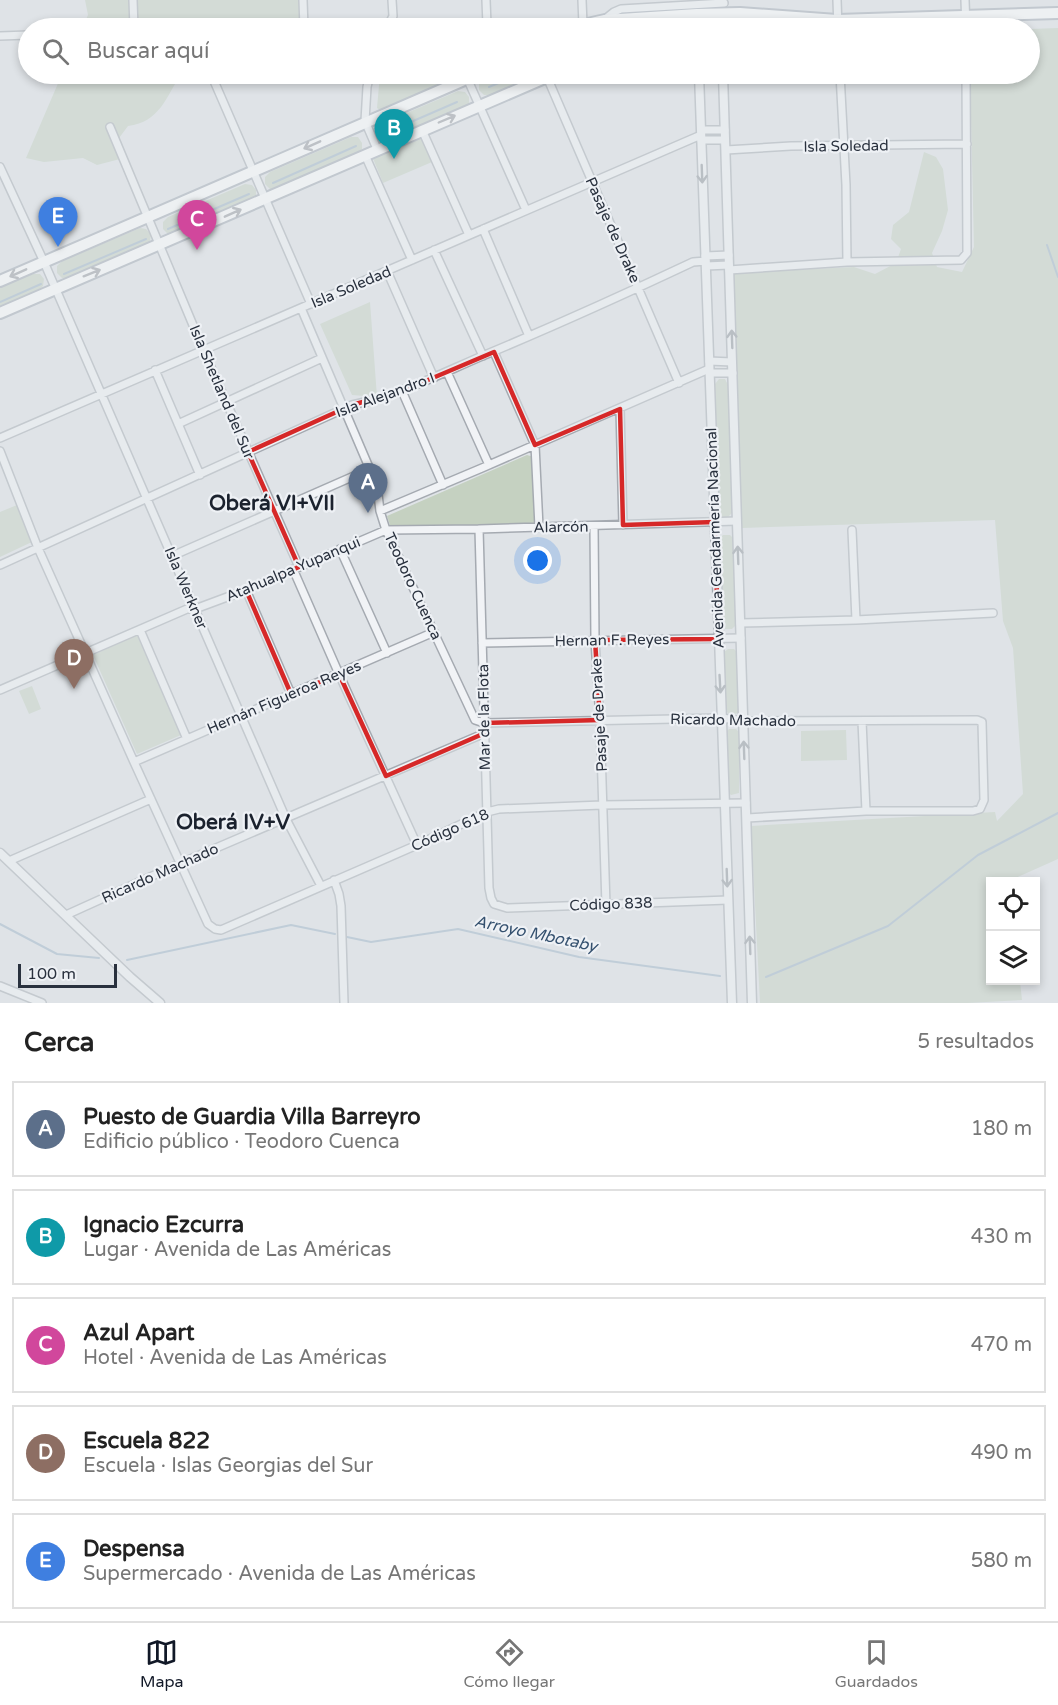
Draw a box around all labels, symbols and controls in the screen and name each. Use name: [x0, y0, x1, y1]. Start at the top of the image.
search box: [18, 18, 1040, 84]
icon: search: [39, 35, 72, 68]
text: Buscar aquí: [87, 38, 209, 64]
pin: B: [374, 110, 414, 159]
one-way arrow: [438, 113, 456, 124]
street label: Isla Soledad: [803, 136, 889, 156]
one-way arrow: [303, 140, 321, 151]
one-way arrow: [697, 163, 708, 183]
street label: Pasaje de Drake: [582, 174, 644, 286]
pin: E: [38, 198, 78, 247]
pin: C: [178, 200, 216, 250]
one-way arrow: [224, 206, 242, 217]
street label: Isla Soledad: [308, 262, 394, 312]
one-way arrow: [82, 267, 101, 278]
one-way arrow: [9, 268, 27, 280]
street label: Isla Shetland del Sur: [186, 322, 259, 462]
one-way arrow: [726, 329, 737, 349]
street label: Isla Alejandro I: [333, 369, 437, 421]
street label: Avenida Gendarmería Nacional: [702, 427, 728, 649]
pin: A: [348, 464, 388, 513]
district label: Oberá VI+VII: [209, 491, 335, 516]
street label: Alarcón: [533, 518, 589, 536]
street label: Teodoro Cuenca: [380, 529, 446, 643]
street label: Atahualpa Yupanqui: [223, 533, 363, 605]
street label: Isla Werkner: [161, 544, 212, 632]
one-way arrow: [733, 545, 744, 565]
your location: [523, 546, 552, 575]
street label: Hernan F. Reyes: [555, 630, 669, 650]
pin: D: [54, 640, 94, 689]
street label: Hernán Figueroa Reyes: [204, 656, 364, 738]
street label: Pasaje de Drake: [587, 658, 611, 772]
street label: Mar de la Flota: [474, 664, 494, 770]
one-way arrow: [714, 673, 726, 693]
street label: Ricardo Machado: [670, 710, 796, 730]
one-way arrow: [739, 740, 750, 760]
street label: Código 618: [408, 805, 492, 855]
district label: Oberá IV+V: [176, 810, 291, 835]
street label: Ricardo Machado: [99, 839, 221, 907]
one-way arrow: [722, 868, 733, 888]
map controls: [986, 877, 1040, 985]
button: locate: [986, 877, 1040, 931]
street label: Código 838: [569, 894, 653, 914]
water label: Arroyo Mbotaby: [473, 911, 601, 957]
button: layers: [986, 931, 1040, 985]
one-way arrow: [745, 935, 756, 955]
scale bar: [18, 961, 117, 989]
text: 100 m: [27, 964, 76, 984]
text: Cerca: [24, 1027, 94, 1058]
text: 5 resultados: [918, 1030, 1034, 1054]
text: Puesto de Guardia Villa Barreyro: [83, 1104, 421, 1130]
text: A: [38, 1117, 53, 1141]
text: 180 m: [971, 1117, 1032, 1141]
text: Edificio público · Teodoro Cuenca: [83, 1130, 400, 1154]
text: Ignacio Ezcurra: [83, 1212, 244, 1238]
text: B: [39, 1225, 52, 1249]
text: 430 m: [971, 1225, 1032, 1249]
text: Lugar · Avenida de Las Américas: [83, 1238, 391, 1262]
text: Azul Apart: [83, 1320, 194, 1346]
text: C: [39, 1333, 52, 1357]
text: 470 m: [971, 1333, 1032, 1357]
text: Hotel · Avenida de Las Américas: [83, 1346, 387, 1370]
text: Escuela 822: [83, 1428, 210, 1454]
text: D: [38, 1441, 53, 1465]
text: 490 m: [971, 1441, 1032, 1465]
text: Escuela · Islas Georgias del Sur: [83, 1454, 373, 1478]
text: Despensa: [83, 1536, 185, 1562]
text: E: [39, 1549, 52, 1573]
text: 580 m: [971, 1549, 1032, 1573]
text: Supermercado · Avenida de Las Américas: [83, 1562, 476, 1586]
tab: Mapa: [140, 1636, 183, 1692]
tab: Cómo llegar: [463, 1636, 555, 1692]
tab: Guardados: [835, 1636, 918, 1692]

